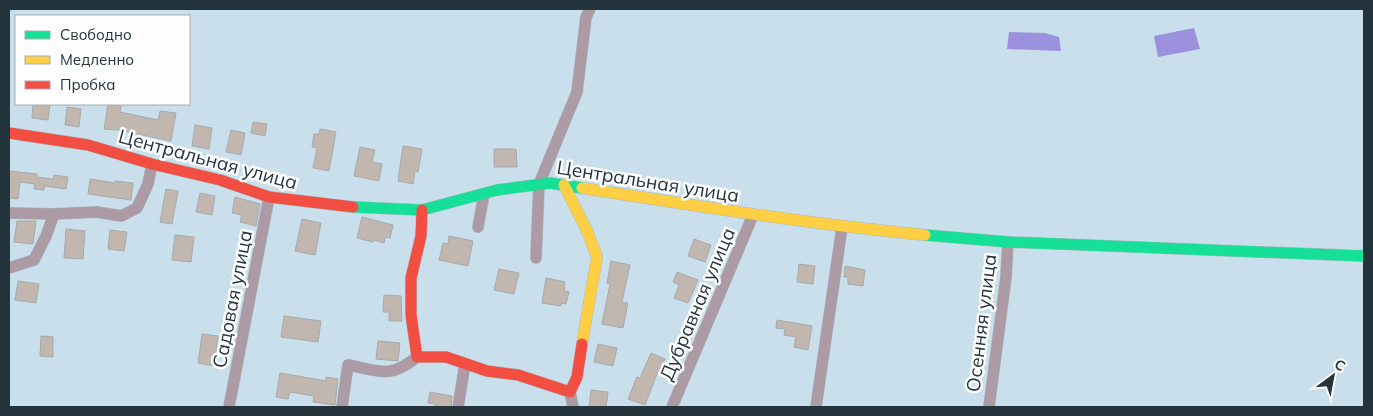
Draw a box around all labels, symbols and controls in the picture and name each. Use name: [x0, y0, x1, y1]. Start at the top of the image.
legend: [15, 15, 190, 105]
text: Свободно: [60, 25, 132, 44]
text: Медленно: [60, 50, 134, 69]
text: Пробка: [60, 75, 115, 94]
street label: Центральная улица: [116, 124, 300, 194]
street label: Центральная улица: [555, 155, 741, 207]
street label: Дубравная улица: [654, 224, 740, 384]
street label: Садовая улица: [207, 228, 257, 370]
street label: Осенняя улица: [961, 253, 1001, 393]
north arrow: [1308, 351, 1358, 401]
text: С: [1331, 355, 1349, 375]

